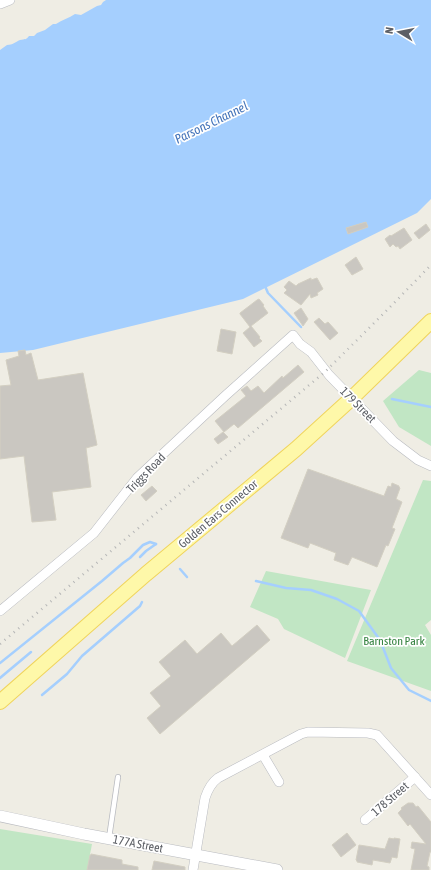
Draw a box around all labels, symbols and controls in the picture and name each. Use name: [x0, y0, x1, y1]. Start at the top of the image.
north arrow: [379, 12, 419, 52]
text: N: [383, 26, 396, 35]
water label: Parsons Channel: [172, 98, 250, 147]
street label: 179 Street: [337, 384, 379, 426]
street label: Triggs Road: [124, 450, 168, 496]
street label: Golden Ears Connector: [176, 477, 261, 551]
park label: Barnston Park: [363, 634, 425, 648]
street label: 178 Street: [368, 779, 412, 819]
street label: 177A Street: [112, 832, 165, 856]

